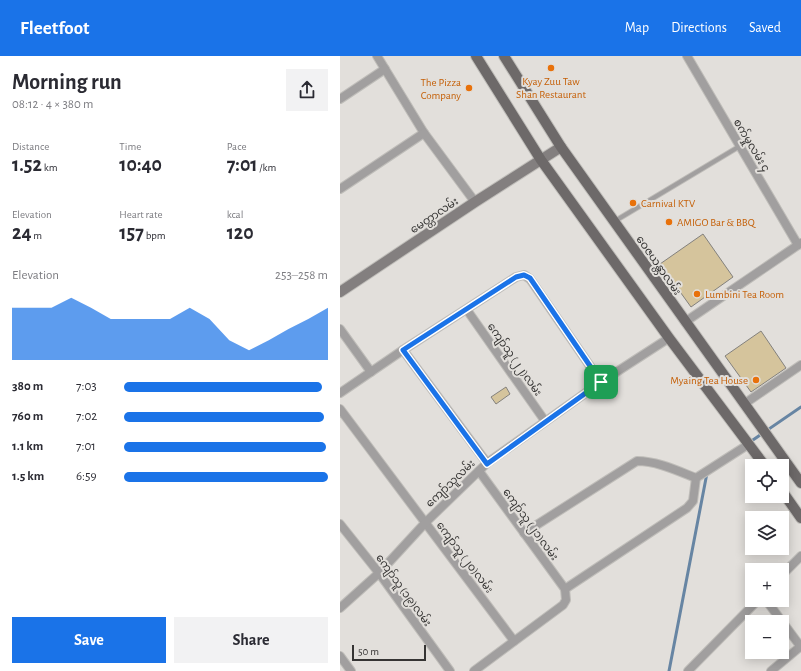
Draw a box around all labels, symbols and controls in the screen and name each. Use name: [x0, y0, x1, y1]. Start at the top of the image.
text: Fleetfoot: [20, 19, 89, 38]
text: Map: [625, 21, 649, 35]
text: Directions: [671, 21, 727, 35]
text: Saved: [749, 21, 781, 35]
marker: Kyay Zuu Taw Shan Restaurant: [546, 63, 556, 73]
button: share: [286, 69, 328, 111]
text: Morning run: [12, 71, 122, 93]
place label: Kyay Zuu Taw Shan Restaurant: [516, 76, 586, 100]
place label: The Pizza Company: [421, 77, 461, 101]
marker: The Pizza Company: [464, 83, 474, 93]
text: 08:12 · 4 × 380 m: [12, 98, 93, 111]
street label: စက်မှုလမ်း ၄: [729, 116, 773, 175]
text: Distance: [12, 141, 49, 152]
text: Time: [119, 141, 141, 152]
text: Pace: [227, 141, 246, 152]
text: 1.52: [12, 155, 42, 175]
text: 10:40: [119, 155, 162, 175]
text: 7:01: [227, 155, 258, 175]
text: km: [42, 162, 57, 173]
text: /km: [258, 162, 276, 173]
street label: မေတ္တာလမ်း: [407, 194, 462, 238]
marker: Carnival KTV: [628, 198, 638, 208]
place label: Carnival KTV: [641, 198, 696, 209]
text: Elevation: [12, 209, 52, 220]
text: Heart rate: [119, 209, 163, 220]
text: kcal: [227, 209, 243, 220]
marker: AMIGO Bar & BBQ: [664, 217, 674, 227]
place label: AMIGO Bar & BBQ: [677, 217, 757, 228]
text: 24: [12, 223, 31, 243]
text: 157: [119, 223, 144, 243]
text: 120: [227, 223, 254, 243]
text: m: [31, 230, 42, 241]
text: bpm: [144, 230, 166, 241]
street label: ဝေဇယန္တာလမ်း: [632, 232, 685, 299]
text: Elevation: [12, 269, 59, 282]
text: 253–258 m: [275, 269, 328, 282]
marker: Lumbini Tea Room: [692, 289, 702, 299]
place label: Lumbini Tea Room: [705, 289, 784, 300]
street label: ကျော်သူ (၂၂)လမ်း: [483, 320, 546, 400]
pin: [584, 365, 618, 399]
icon: arrive: [590, 371, 612, 393]
place label: Myaing Tea House: [670, 375, 748, 386]
marker: Myaing Tea House: [751, 375, 761, 385]
text: 380 m: [12, 380, 43, 393]
text: 7:03: [76, 380, 97, 393]
text: 760 m: [12, 410, 43, 423]
text: 7:02: [76, 410, 97, 423]
text: 1.1 km: [12, 440, 43, 453]
text: 7:01: [76, 440, 96, 453]
street label: ကျော်သူလမ်း: [422, 456, 479, 511]
map controls: [745, 459, 789, 659]
button: locate: [745, 459, 789, 503]
text: 1.5 km: [12, 470, 44, 483]
text: 6:59: [76, 470, 97, 483]
street label: ကျော်သူ (၂၁)လမ်း: [499, 485, 562, 564]
button: layers: [745, 511, 789, 555]
street label: ကျော်သူ (၂၀)လမ်း: [432, 518, 497, 597]
street label: ကျော်သူ (၁၉)လမ်း: [371, 551, 435, 630]
button: +: [745, 563, 789, 607]
button: −: [745, 615, 789, 659]
button: Save: [12, 617, 166, 663]
button: Share: [174, 617, 328, 663]
scale bar: [352, 643, 426, 662]
text: 50 m: [358, 646, 379, 657]

